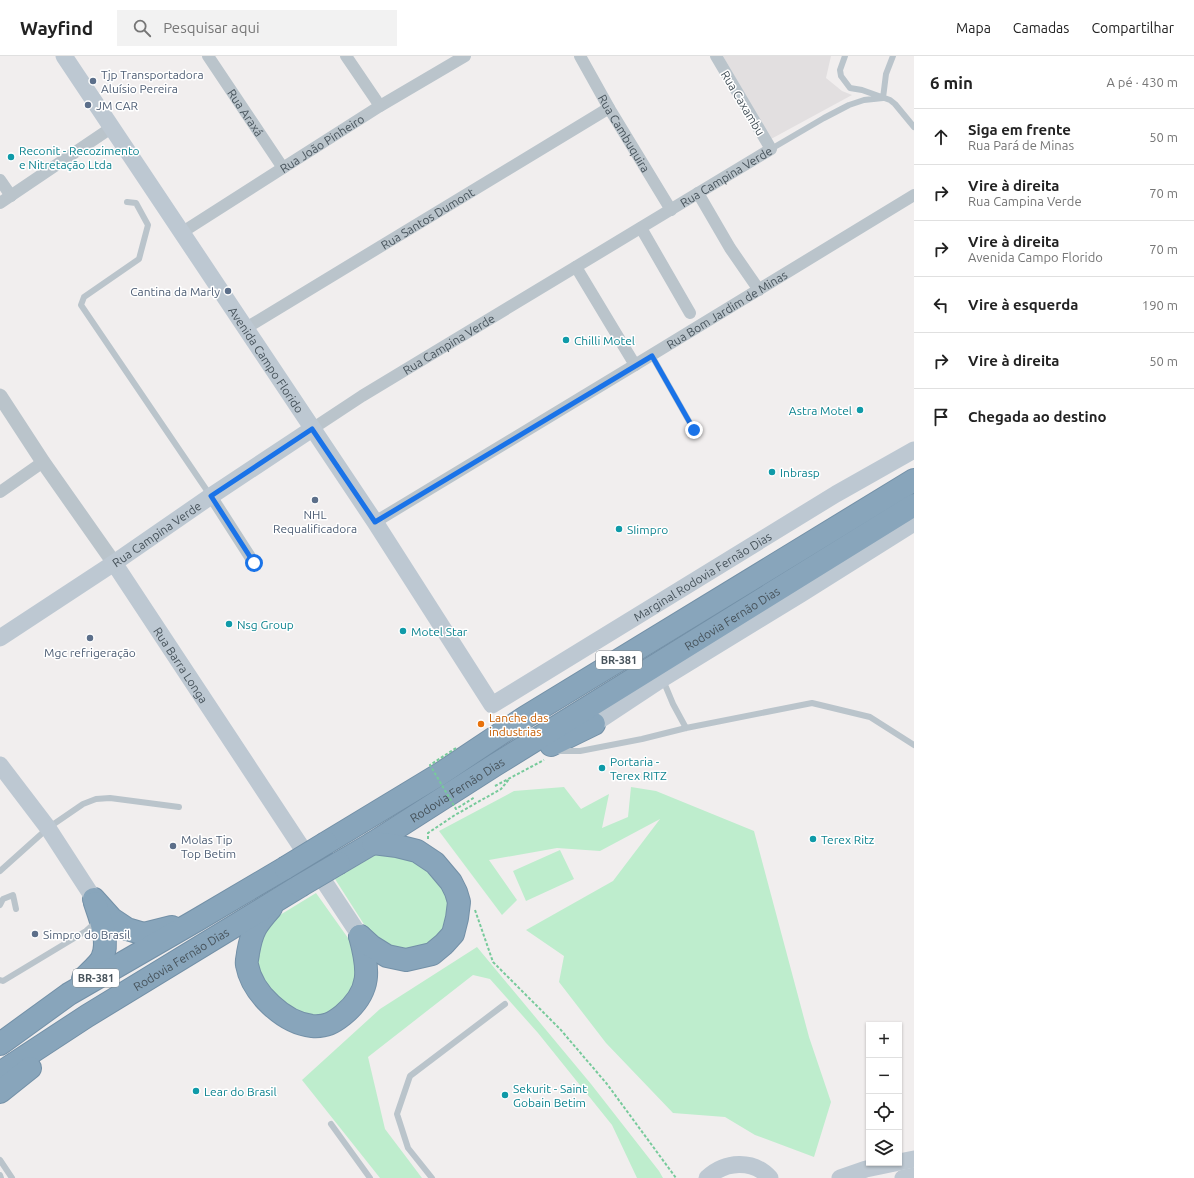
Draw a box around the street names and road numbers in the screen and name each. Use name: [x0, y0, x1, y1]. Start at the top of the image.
street label: Rua Caxambu: [719, 68, 767, 138]
street label: Rua Araxá: [225, 86, 266, 139]
street label: Rua Cambuquira: [596, 92, 653, 174]
street label: Rua João Pinheiro: [277, 112, 366, 175]
street label: Rua Campina Verde: [678, 144, 774, 209]
street label: Rua Santos Dumont: [378, 185, 477, 251]
street label: Rua Bom Jardim de Minas: [664, 268, 789, 351]
street label: Avenida Campo Florido: [227, 304, 307, 415]
street label: Rua Campina Verde: [400, 311, 497, 376]
street label: Rua Campina Verde: [110, 499, 203, 569]
street label: Marginal Rodovia Fernão Dias: [631, 528, 773, 624]
street label: Rodovia Fernão Dias: [682, 583, 782, 653]
street label: Rua Barra Longa: [151, 624, 211, 705]
road number: BR-381: [596, 651, 642, 669]
street label: Rodovia Fernão Dias: [407, 755, 506, 824]
street label: Rodovia Fernão Dias: [131, 925, 231, 993]
road number: BR-381: [73, 969, 119, 987]

